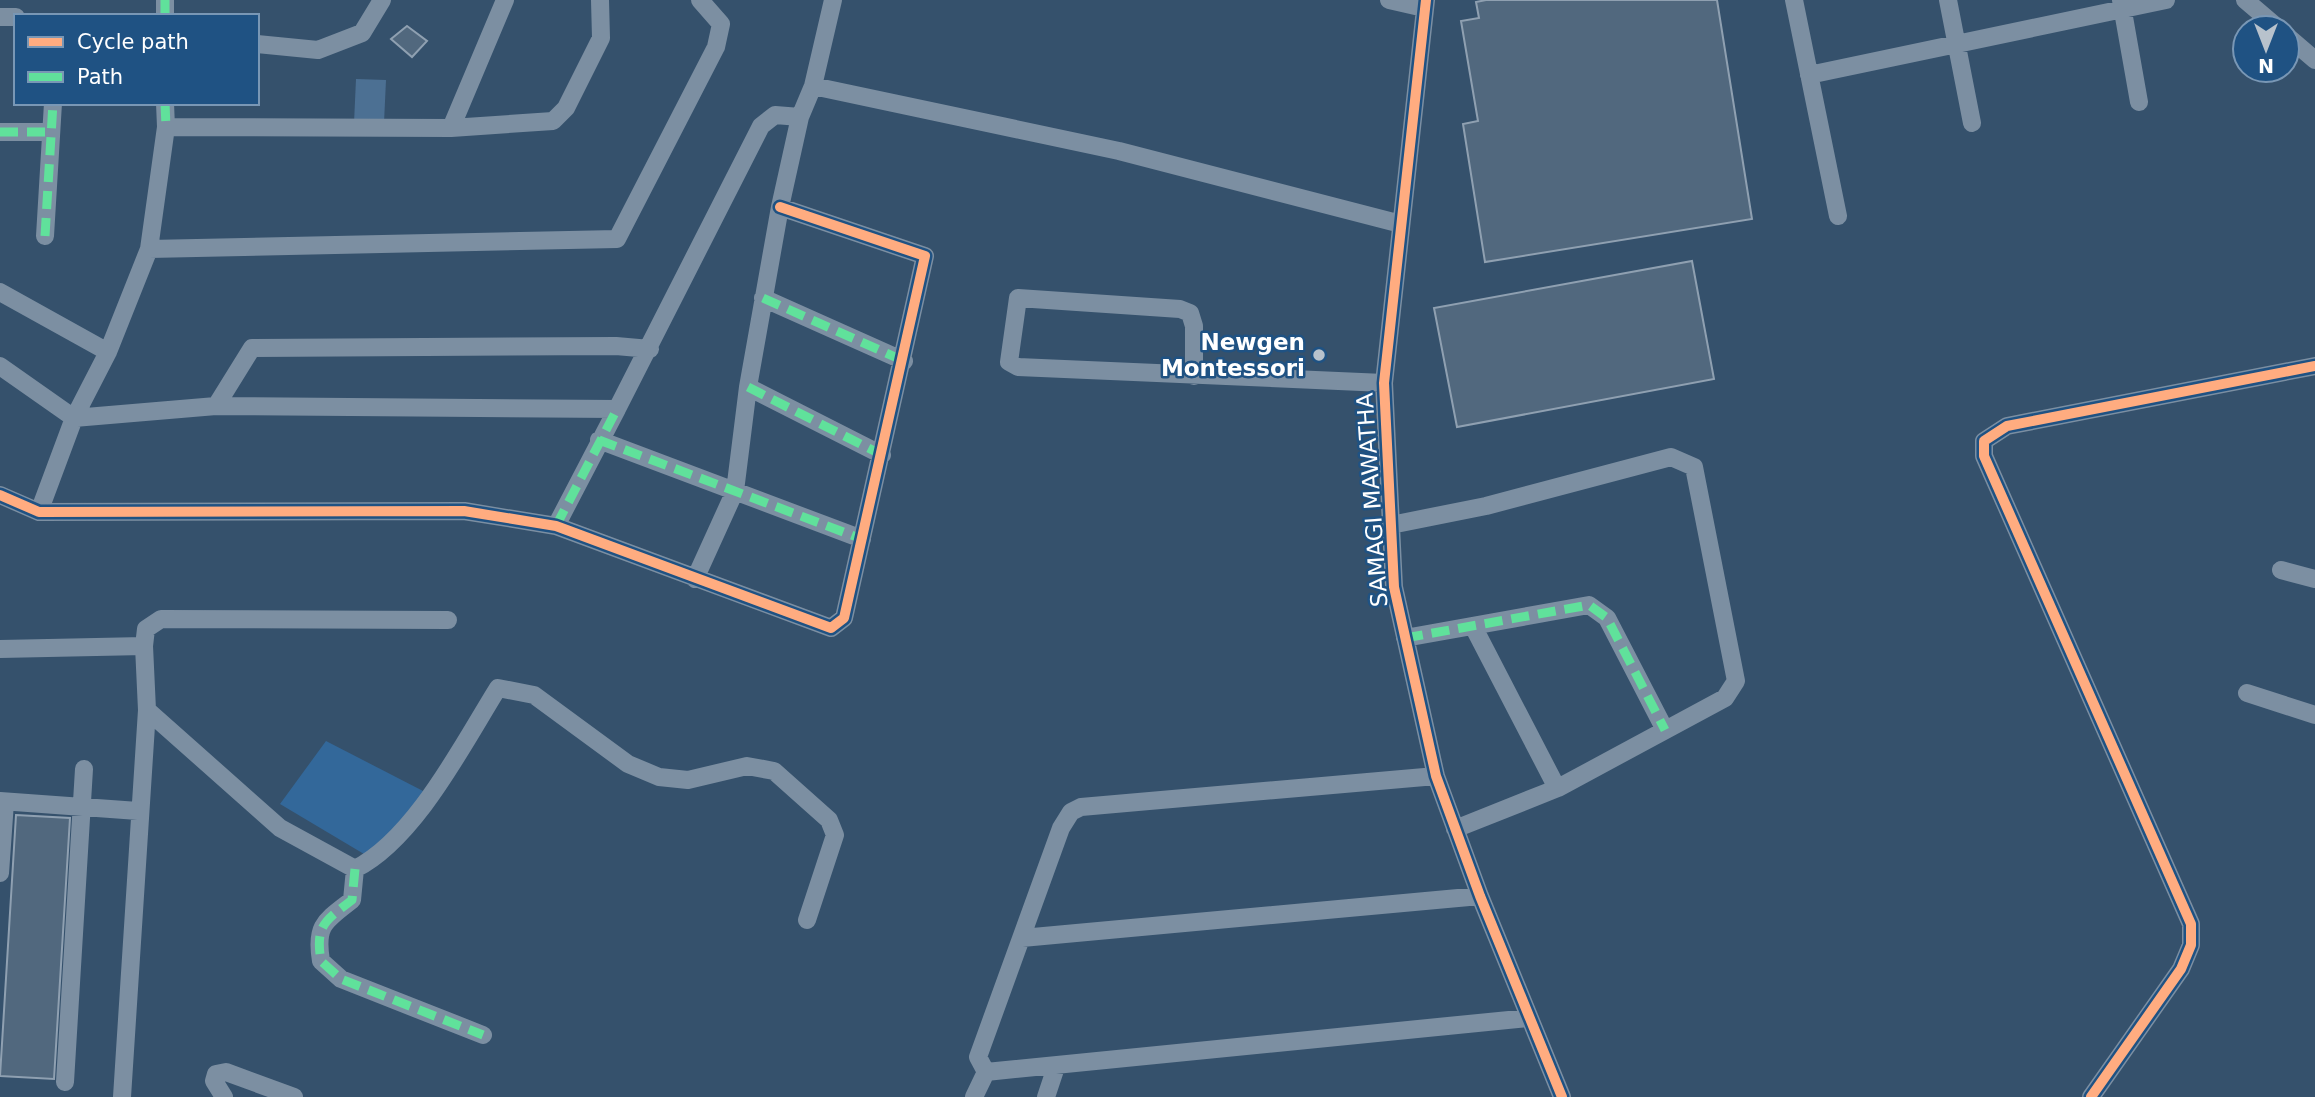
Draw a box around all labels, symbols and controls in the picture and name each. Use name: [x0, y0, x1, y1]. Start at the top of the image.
legend: [14, 14, 259, 105]
north arrow: [2231, 14, 2301, 84]
text: Cycle path: [77, 30, 189, 54]
text: N: [2258, 55, 2274, 77]
text: Path: [77, 65, 123, 89]
place label: Newgen Montessori: [1161, 329, 1305, 381]
marker: Newgen Montessori: [1311, 347, 1327, 363]
street label: SAMAGI MAWATHA: [1352, 392, 1392, 608]

